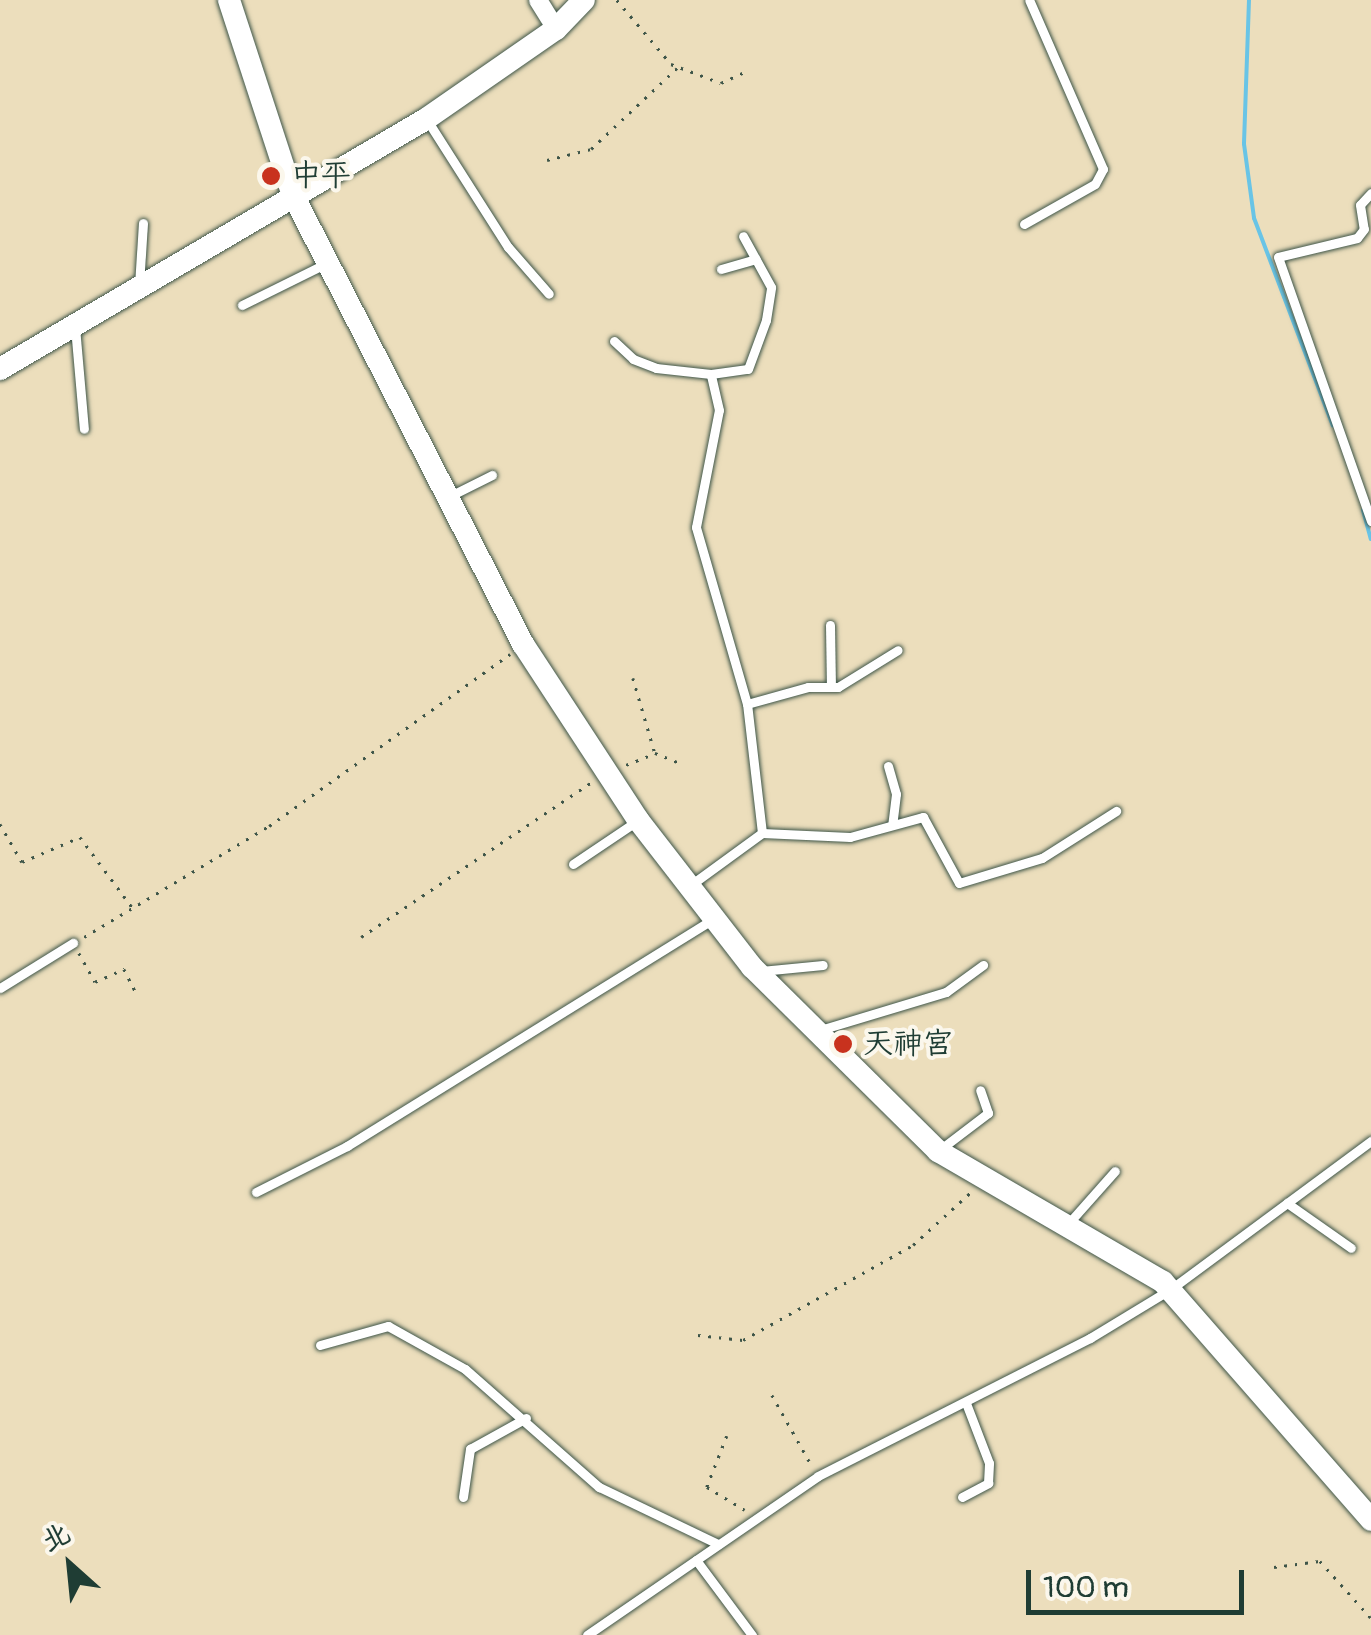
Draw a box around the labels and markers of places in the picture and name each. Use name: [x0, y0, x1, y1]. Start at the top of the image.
place label: 中平: [291, 158, 351, 194]
marker: 中平: [260, 165, 282, 187]
place label: 天神宮: [863, 1026, 953, 1062]
marker: 天神宮: [832, 1033, 854, 1055]

